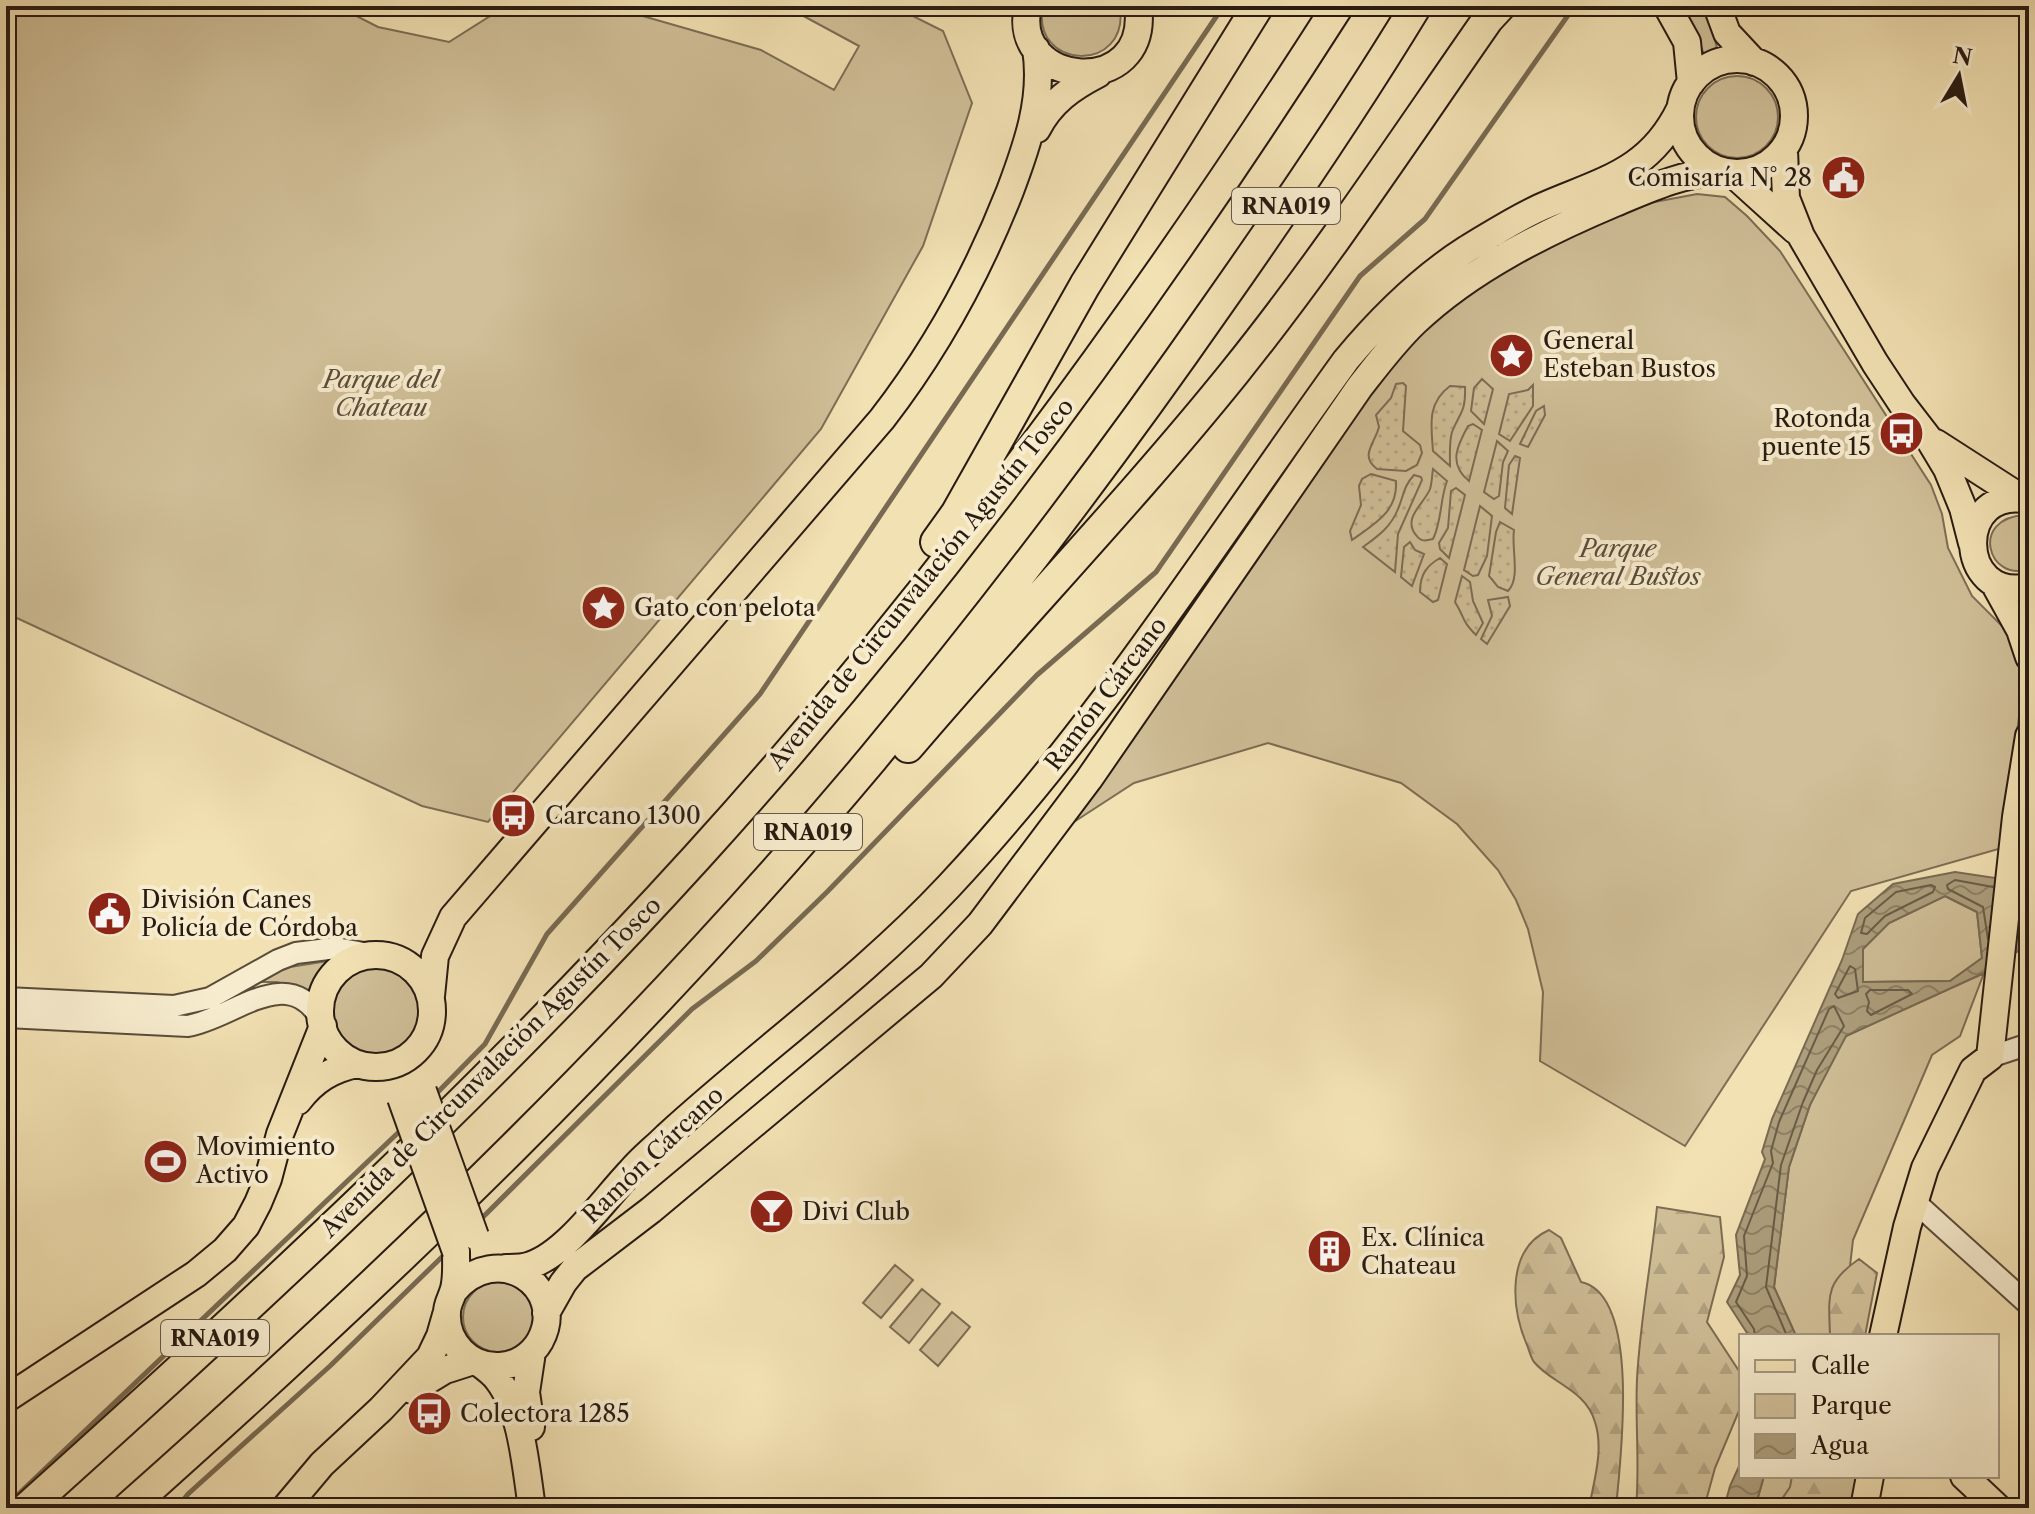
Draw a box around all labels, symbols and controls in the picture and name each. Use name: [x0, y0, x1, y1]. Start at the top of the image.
north arrow: [1919, 36, 1999, 116]
text: N: [1951, 42, 1974, 72]
public building icon: Comisaría N° 28: [1819, 154, 1867, 202]
place label: Comisaría N° 28: [1628, 163, 1812, 192]
road number: RNA019: [1232, 188, 1340, 224]
place label: General Esteban Bustos: [1543, 326, 1716, 383]
place icon: General Esteban Bustos: [1488, 331, 1536, 379]
park label: Parque del Chateau: [321, 365, 441, 422]
street label: Avenida de Circunvalación Agustín Tosco: [761, 392, 1080, 776]
place label: Rotonda puente 15: [1762, 404, 1871, 461]
bus stop icon: Rotonda puente 15: [1878, 409, 1926, 457]
park label: Parque General Bustos: [1535, 534, 1701, 591]
place icon: Gato con pelota: [579, 584, 627, 632]
place label: Gato con pelota: [634, 593, 816, 622]
street label: Ramón Cárcano: [1038, 611, 1173, 776]
bus stop icon: Carcano 1300: [490, 792, 538, 840]
place label: Carcano 1300: [545, 801, 701, 830]
road number: RNA019: [754, 814, 862, 850]
place label: División Canes Policía de Córdoba: [141, 885, 358, 942]
public building icon: División Canes Policía de Córdoba: [86, 890, 134, 938]
street label: Avenida de Circunvalación Agustín Tosco: [314, 890, 667, 1244]
street label: Ramón Cárcano: [576, 1080, 729, 1229]
place label: Movimiento Activo: [195, 1132, 335, 1189]
sports icon: Movimiento Activo: [141, 1137, 189, 1185]
bar icon: Divi Club: [747, 1188, 795, 1236]
place label: Divi Club: [802, 1197, 910, 1226]
place label: Ex. Clínica Chateau: [1361, 1223, 1485, 1280]
building icon: Ex. Clínica Chateau: [1306, 1228, 1354, 1276]
road number: RNA019: [161, 1320, 269, 1356]
legend: [1739, 1334, 1999, 1478]
text: Calle: [1811, 1351, 1870, 1380]
bus stop icon: Colectora 1285: [405, 1390, 453, 1438]
text: Parque: [1811, 1391, 1892, 1420]
place label: Colectora 1285: [460, 1399, 630, 1428]
text: Agua: [1810, 1431, 1869, 1460]

